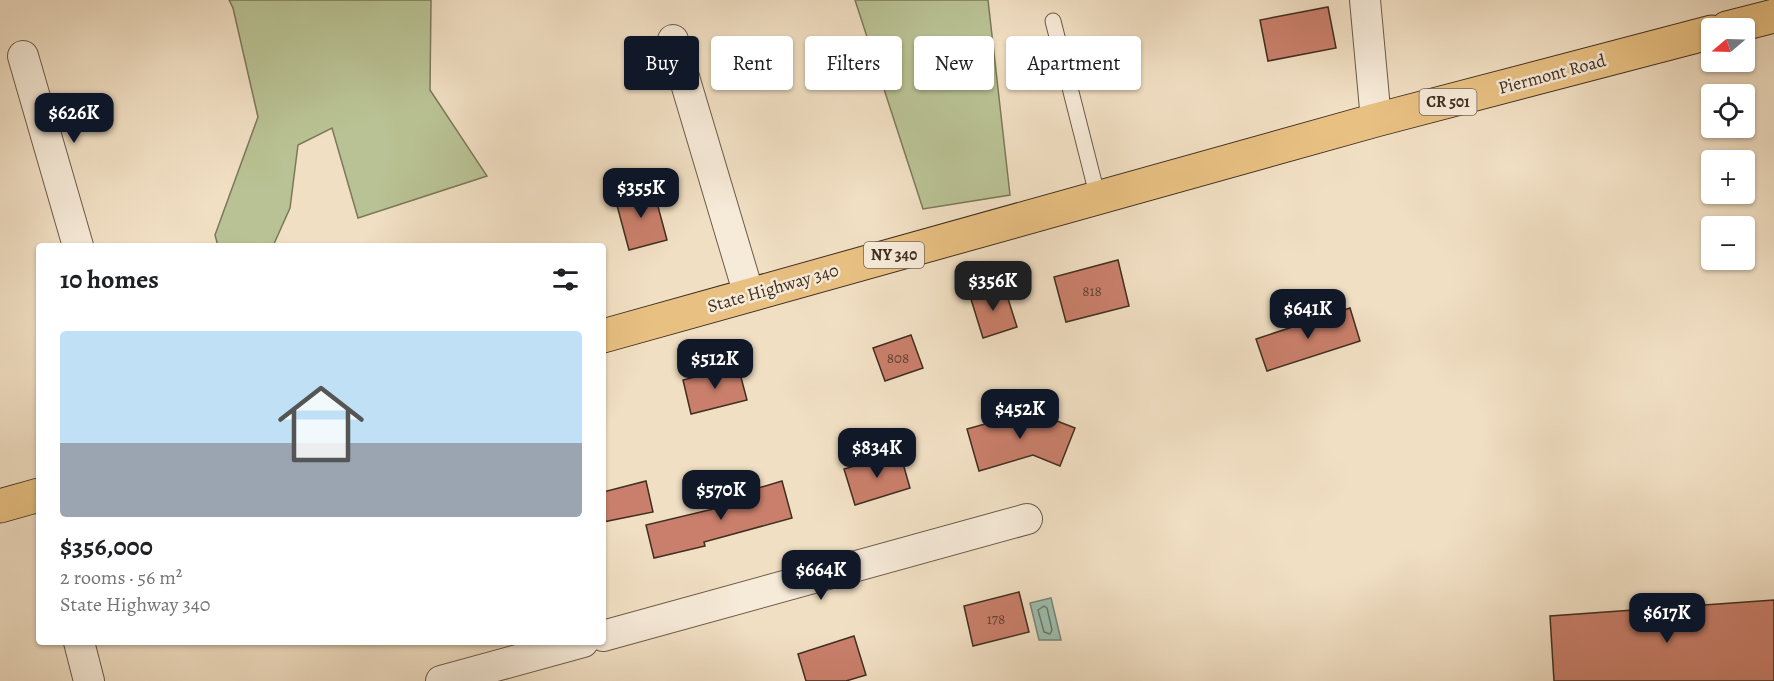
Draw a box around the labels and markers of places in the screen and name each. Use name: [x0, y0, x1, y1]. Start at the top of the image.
pin: $626K: [32, 93, 116, 144]
pin: $355K: [599, 168, 683, 219]
pin: $356K: [951, 261, 1035, 312]
pin: $641K: [1266, 289, 1350, 340]
pin: $512K: [673, 339, 757, 390]
pin: $452K: [978, 389, 1062, 440]
pin: $834K: [835, 428, 919, 479]
pin: $570K: [679, 470, 763, 521]
pin: $664K: [779, 550, 863, 601]
pin: $617K: [1625, 593, 1709, 644]

